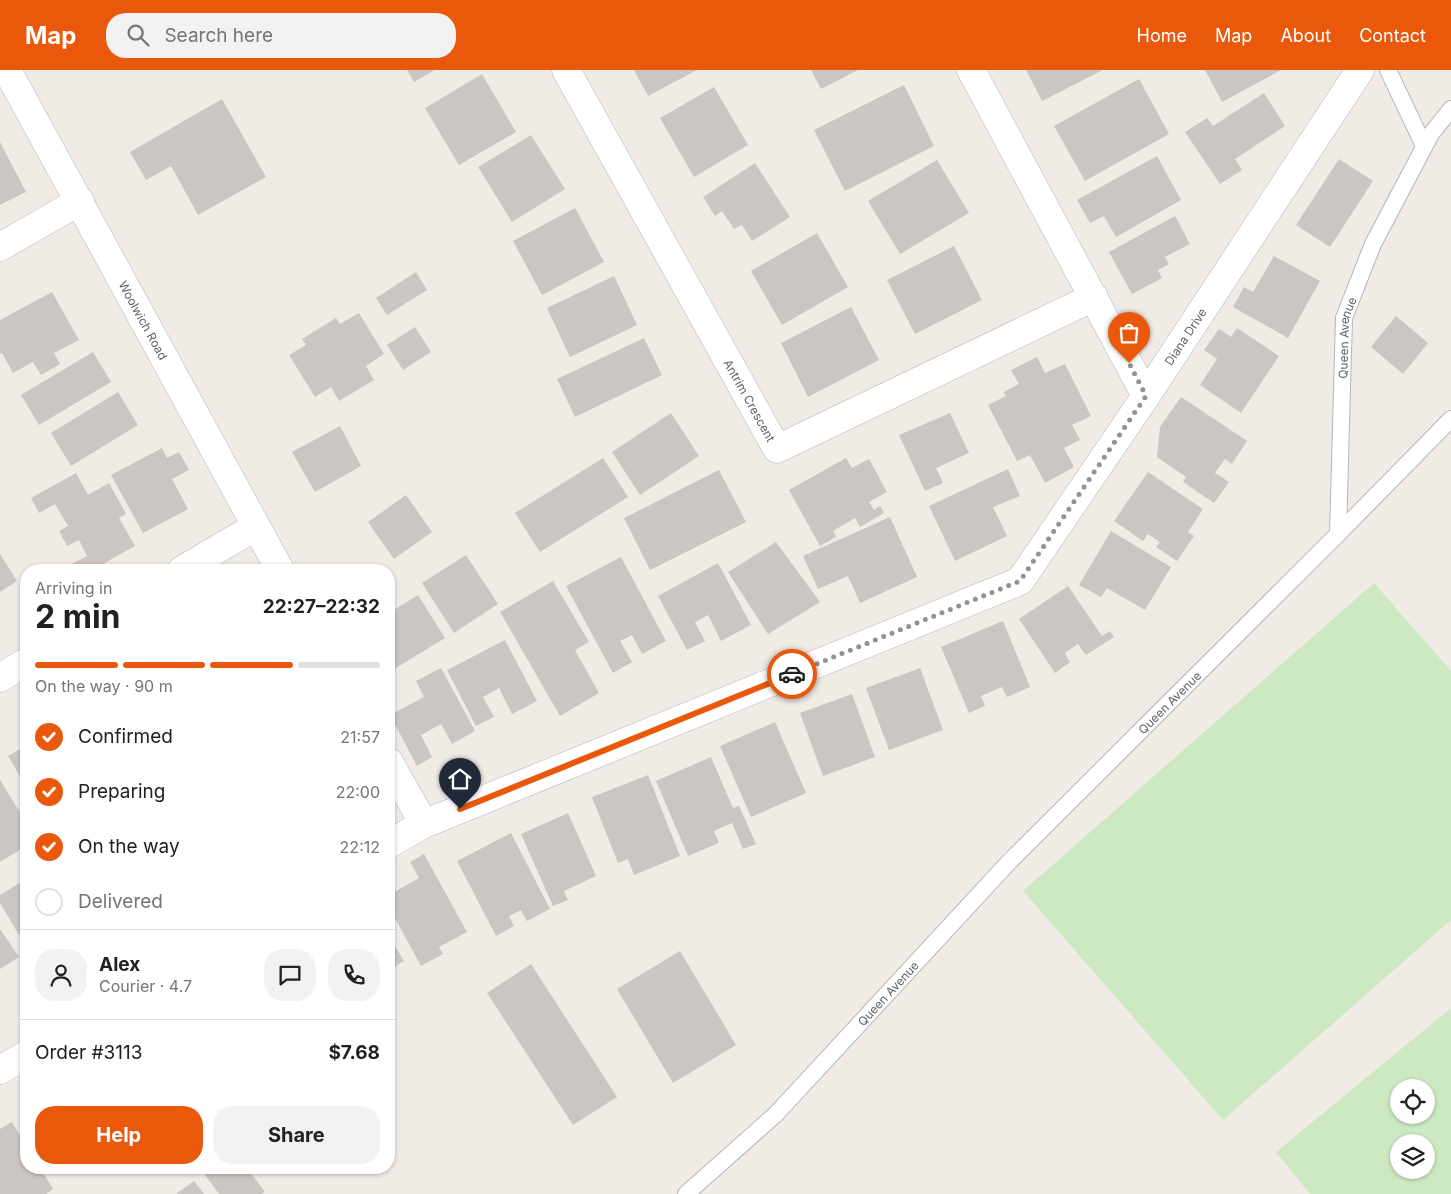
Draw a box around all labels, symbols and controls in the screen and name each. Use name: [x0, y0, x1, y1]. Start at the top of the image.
search box: [106, 13, 456, 58]
text: Map: [25, 21, 76, 50]
icon: search: [124, 21, 152, 49]
text: Search here: [164, 24, 273, 47]
text: Home: [1137, 25, 1187, 46]
text: Map: [1215, 25, 1252, 46]
text: About: [1280, 25, 1331, 46]
text: Contact: [1359, 25, 1426, 46]
street label: Woolwich Road: [116, 278, 171, 362]
street label: Queen Avenue: [1335, 295, 1359, 379]
street label: Diana Drive: [1161, 305, 1209, 368]
pin: [1108, 312, 1150, 363]
icon: bag: [1115, 319, 1143, 347]
street label: Antrim Crescent: [721, 356, 779, 444]
text: Arriving in: [35, 578, 112, 598]
text: 22:27–22:32: [263, 595, 380, 618]
text: 2 min: [35, 597, 121, 636]
courier: [767, 649, 817, 699]
icon: car: [778, 660, 806, 688]
street label: Queen Avenue: [1135, 668, 1204, 737]
text: On the way · 90 m: [35, 676, 173, 696]
icon: check: [35, 723, 63, 751]
text: Confirmed: [78, 725, 173, 748]
text: 21:57: [340, 727, 380, 747]
pin: [439, 758, 481, 809]
icon: home: [446, 765, 474, 793]
icon: check: [35, 778, 63, 806]
text: Preparing: [78, 780, 165, 803]
text: 22:00: [336, 782, 380, 802]
icon: check: [35, 833, 63, 861]
text: On the way: [78, 835, 180, 858]
text: 22:12: [340, 837, 380, 857]
text: Delivered: [78, 890, 163, 913]
button: person: [35, 949, 87, 1001]
button: chat: [264, 949, 316, 1001]
button: phone: [328, 949, 380, 1001]
text: Alex: [99, 953, 140, 976]
street label: Queen Avenue: [854, 958, 921, 1029]
text: Courier · 4.7: [99, 976, 192, 996]
text: Order #3113: [35, 1041, 143, 1064]
text: $7.68: [328, 1041, 380, 1064]
map controls: [1390, 1079, 1435, 1179]
button: locate: [1390, 1079, 1435, 1124]
button: Help: [35, 1106, 203, 1164]
button: Share: [213, 1106, 380, 1164]
button: layers: [1390, 1134, 1435, 1179]

